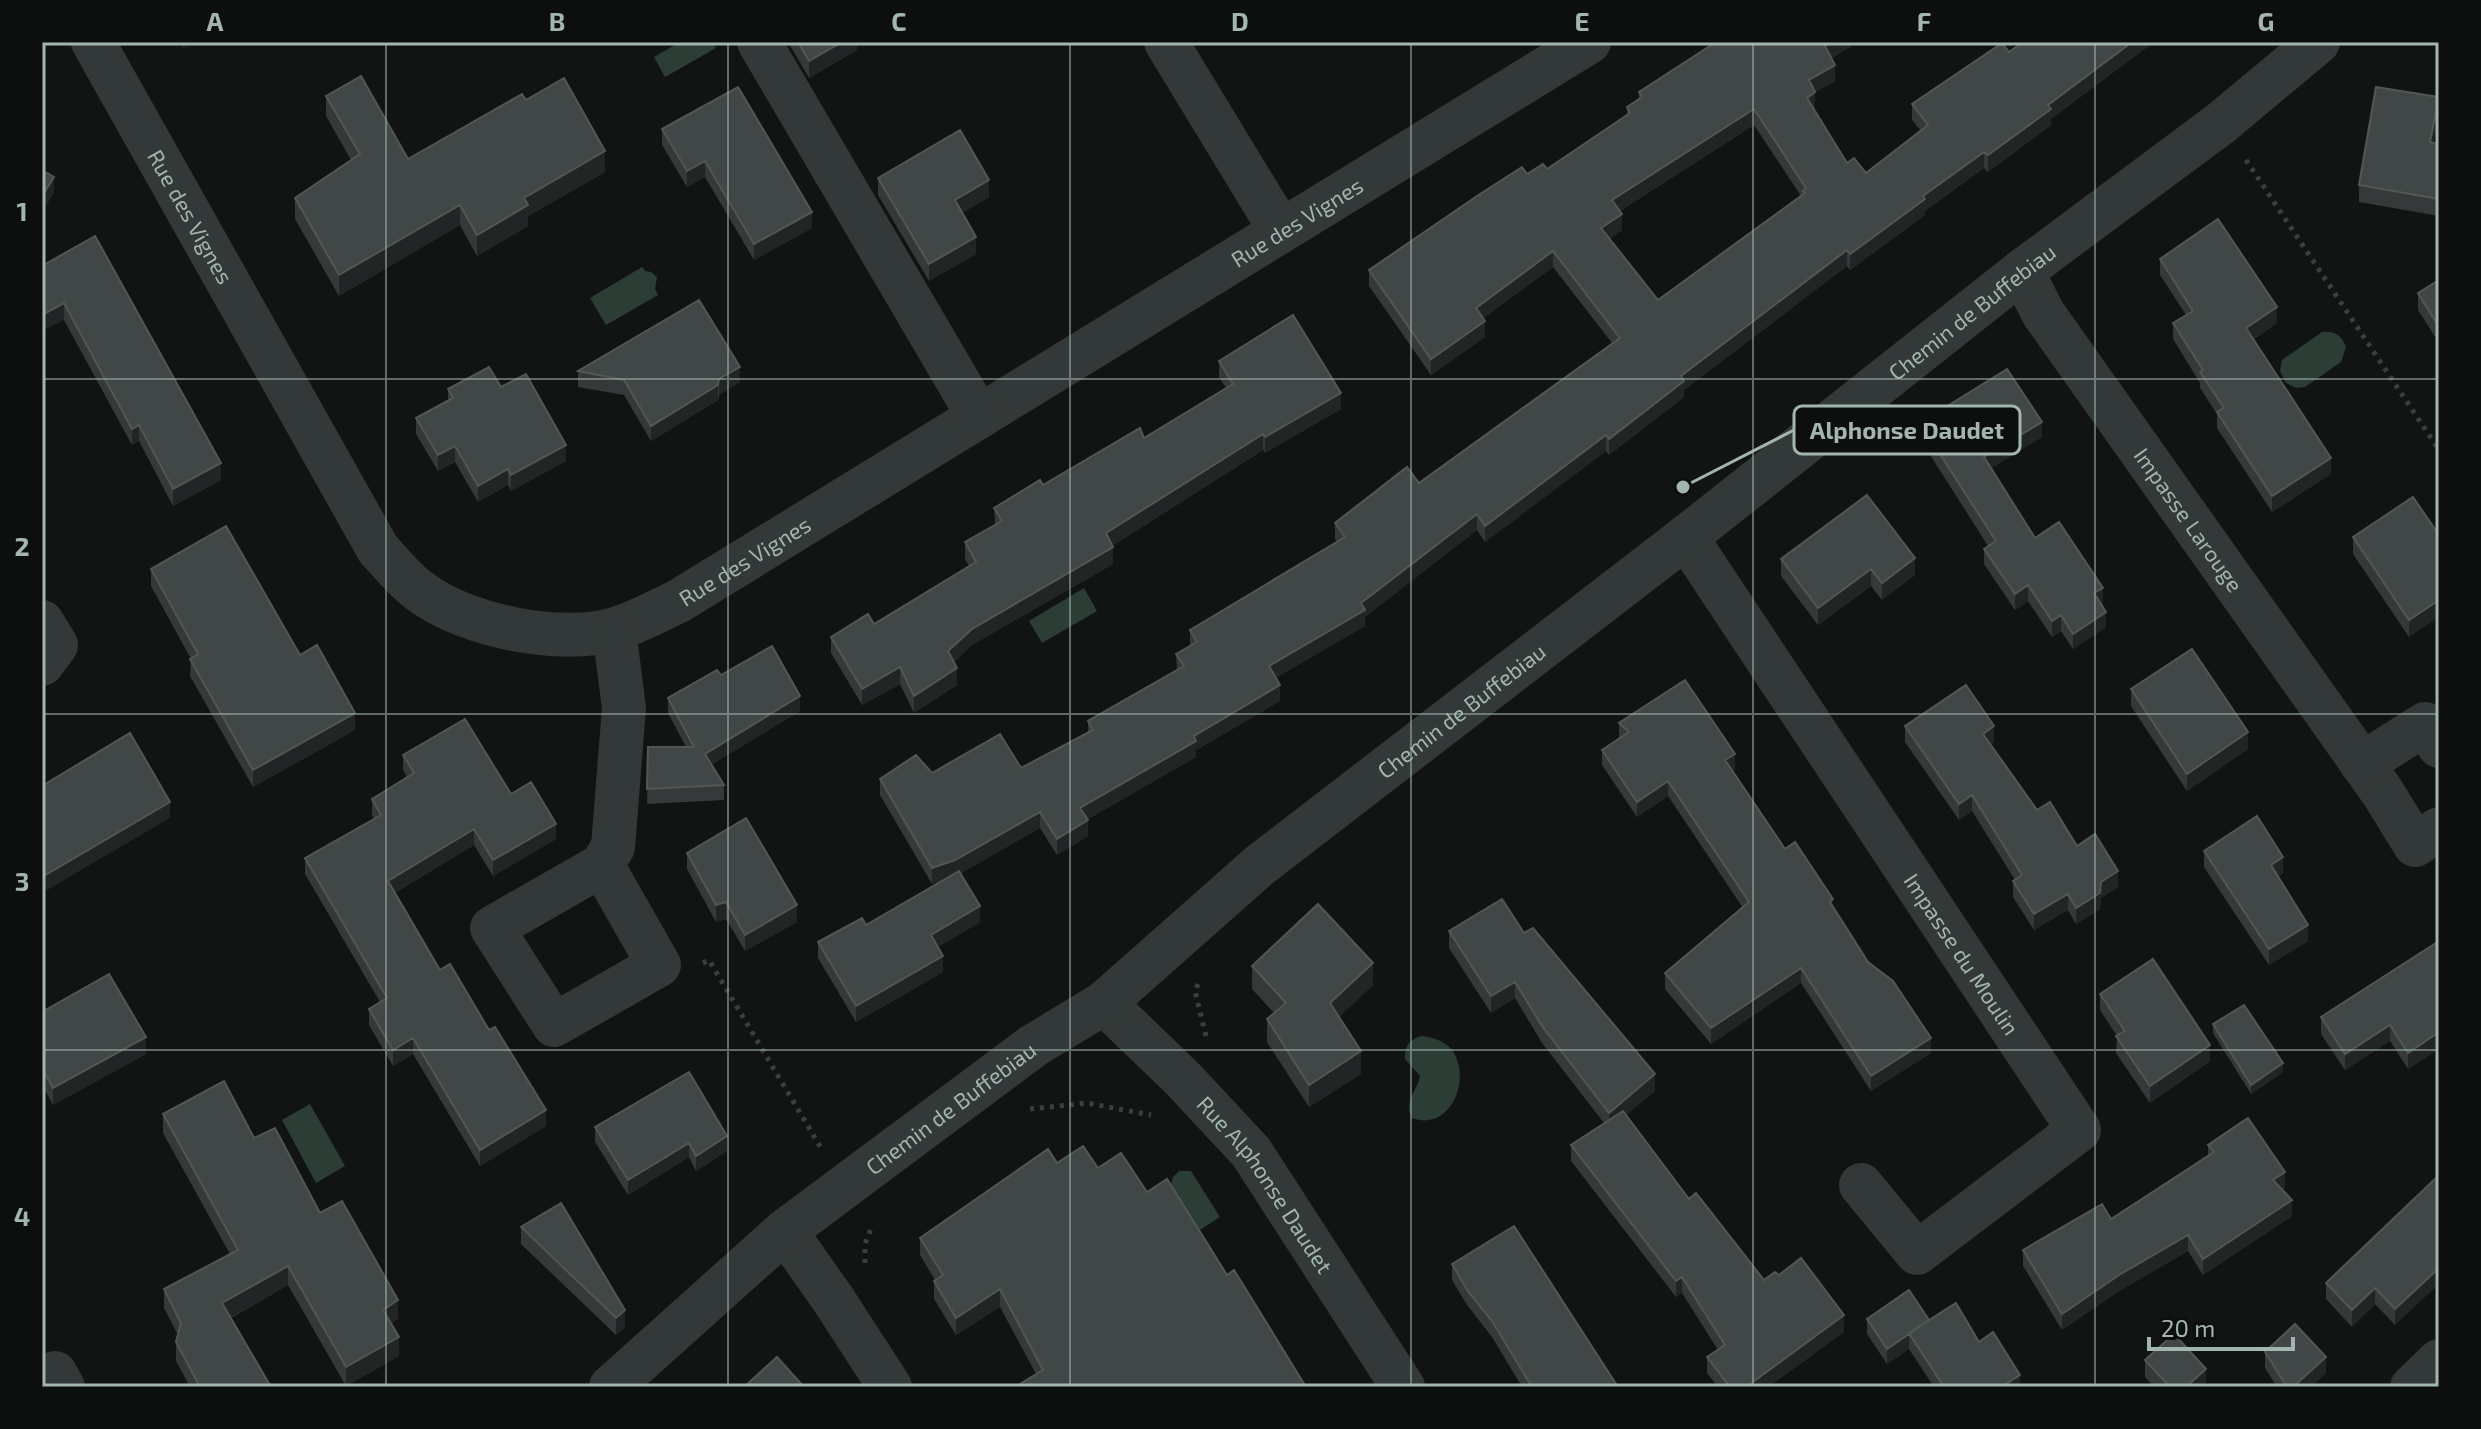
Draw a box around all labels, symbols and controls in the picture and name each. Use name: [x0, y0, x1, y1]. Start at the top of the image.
text: A: [207, 5, 224, 36]
text: B: [549, 5, 565, 36]
text: C: [891, 5, 907, 36]
text: D: [1231, 5, 1249, 36]
text: E: [1574, 5, 1590, 36]
text: F: [1917, 5, 1931, 36]
text: G: [2258, 5, 2274, 36]
street label: Rue des Vignes: [143, 145, 239, 288]
street label: Rue des Vignes: [1226, 171, 1367, 272]
text: 1: [16, 195, 28, 226]
street label: Chemin de Buffebiau: [1883, 238, 2060, 385]
callout: Alphonse Daudet: [1794, 406, 2020, 454]
text: Alphonse Daudet: [1810, 415, 2004, 444]
street label: Impasse Larouge: [2130, 443, 2249, 596]
street label: Rue des Vignes: [674, 510, 815, 611]
text: 2: [14, 530, 30, 561]
street label: Chemin de Buffebiau: [1372, 637, 1550, 783]
text: 3: [15, 865, 29, 896]
street label: Impasse du Moulin: [1899, 868, 2025, 1039]
street label: Chemin de Buffebiau: [860, 1036, 1040, 1179]
street label: Rue Alphonse Daudet: [1192, 1090, 1339, 1278]
text: 4: [14, 1200, 30, 1231]
scale bar: [2149, 1301, 2293, 1351]
text: 20 m: [2161, 1313, 2215, 1342]

